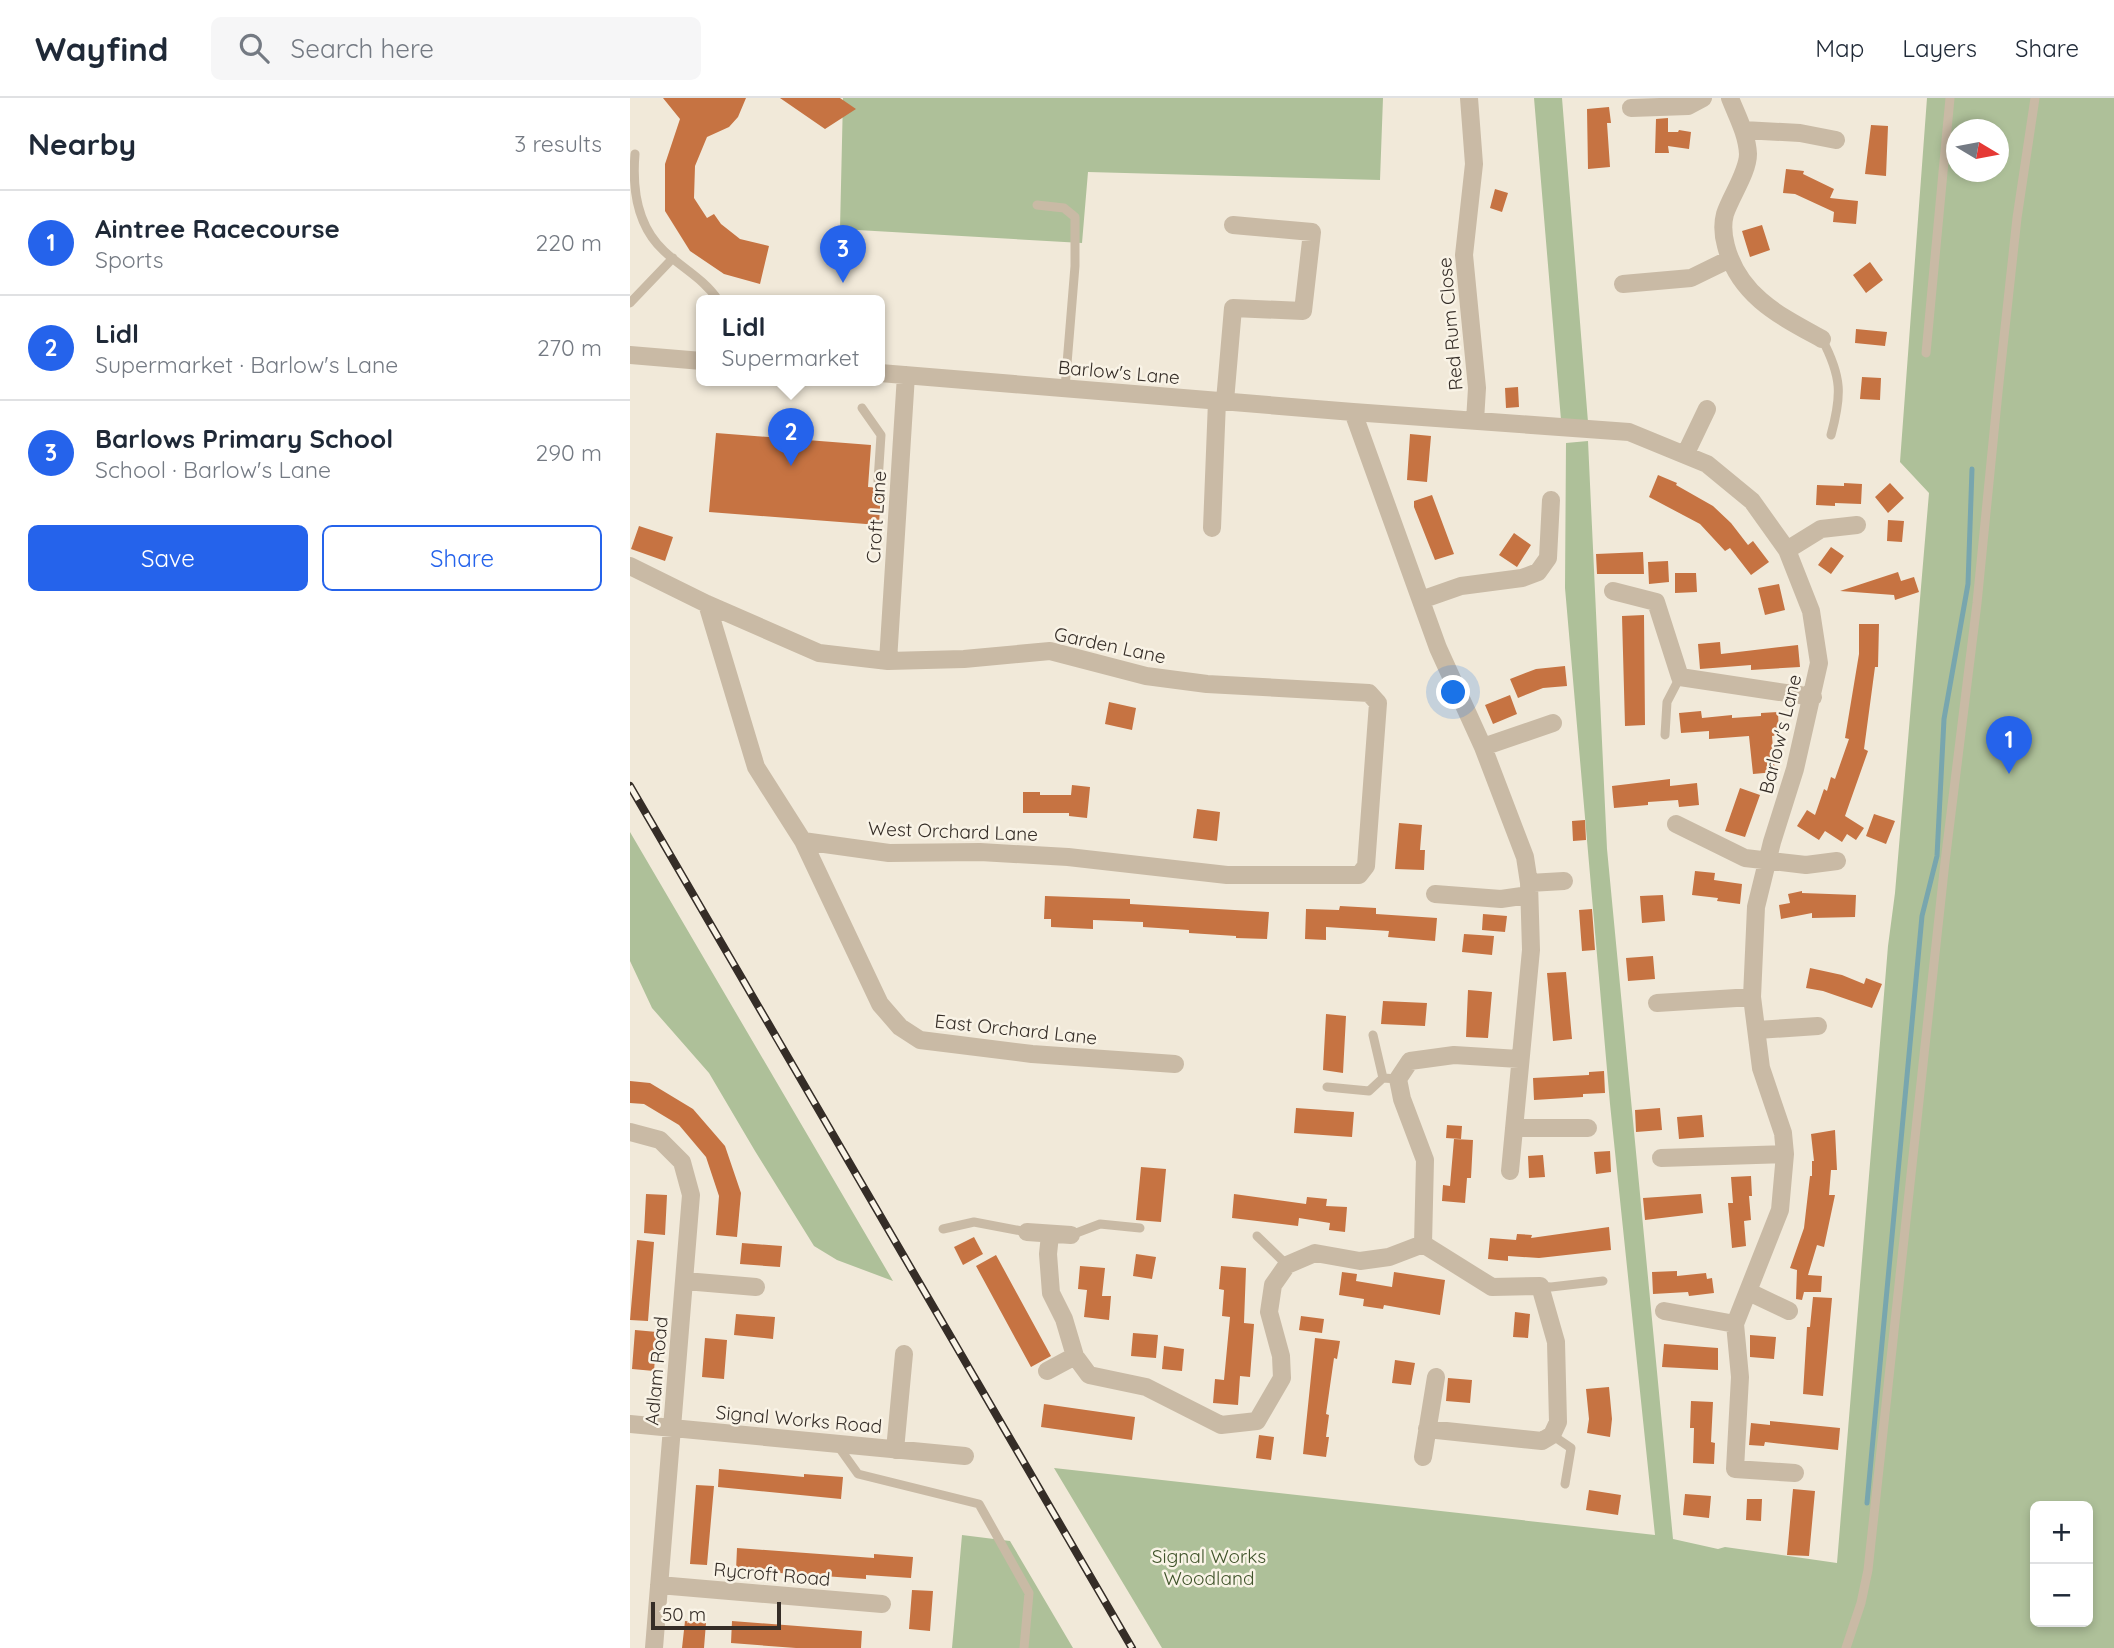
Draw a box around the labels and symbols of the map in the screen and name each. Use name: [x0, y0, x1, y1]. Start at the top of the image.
north arrow: [1946, 119, 2009, 182]
pin: 3: [820, 225, 866, 283]
street label: Red Rum Close: [1432, 256, 1468, 392]
street label: Barlow's Lane: [1057, 355, 1181, 389]
pin: 2: [768, 408, 814, 466]
street label: Croft Lane: [861, 470, 891, 564]
street label: Garden Lane: [1052, 621, 1168, 669]
street label: Barlow's Lane: [1754, 672, 1806, 796]
your location: [1436, 675, 1470, 709]
pin: 1: [1986, 716, 2032, 774]
street label: West Orchard Lane: [868, 816, 1038, 846]
street label: East Orchard Lane: [933, 1009, 1099, 1049]
street label: Adlam Road: [639, 1315, 673, 1427]
street label: Signal Works Road: [715, 1400, 883, 1438]
park label: Signal Works Woodland: [1152, 1544, 1266, 1590]
street label: Rycroft Road: [713, 1557, 831, 1591]
scale bar: [651, 1599, 780, 1631]

